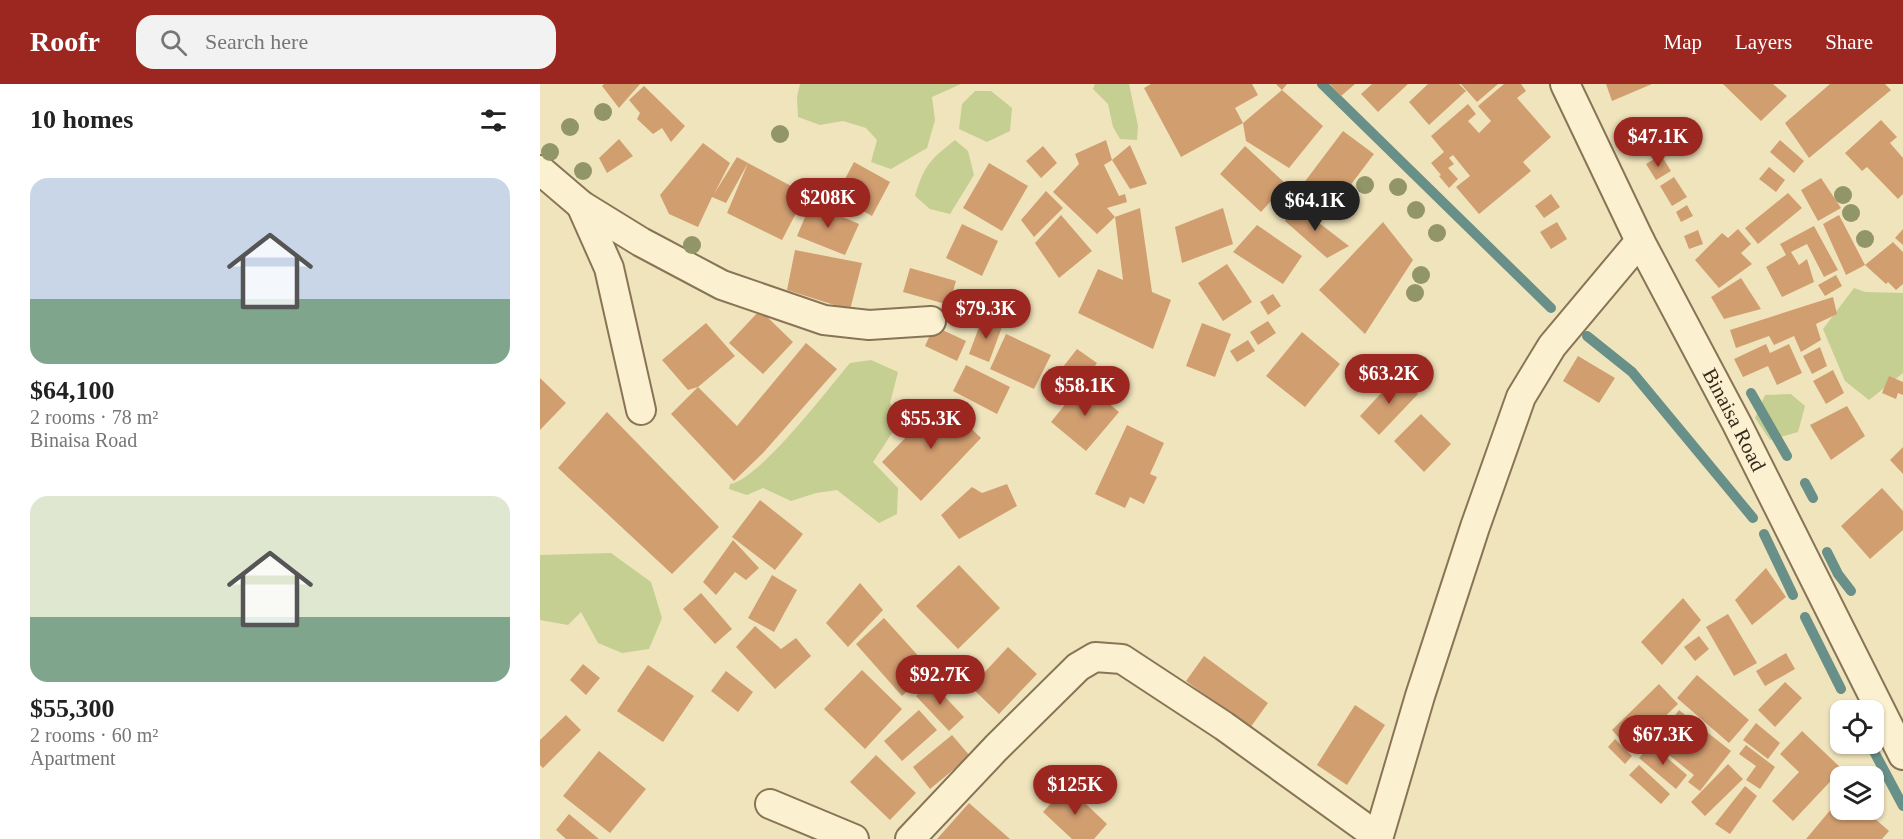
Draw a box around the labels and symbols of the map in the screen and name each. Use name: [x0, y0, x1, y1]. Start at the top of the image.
pin: $47.1K: [1609, 117, 1707, 168]
pin: $208K: [786, 178, 870, 229]
pin: $64.1K: [1266, 181, 1364, 232]
pin: $79.3K: [937, 289, 1035, 340]
pin: $63.2K: [1340, 354, 1438, 405]
street label: Binaisa Road: [1698, 364, 1771, 476]
pin: $58.1K: [1036, 366, 1134, 417]
pin: $55.3K: [882, 399, 980, 450]
pin: $92.7K: [891, 655, 989, 706]
pin: $67.3K: [1614, 715, 1712, 766]
pin: $125K: [1033, 765, 1117, 816]

